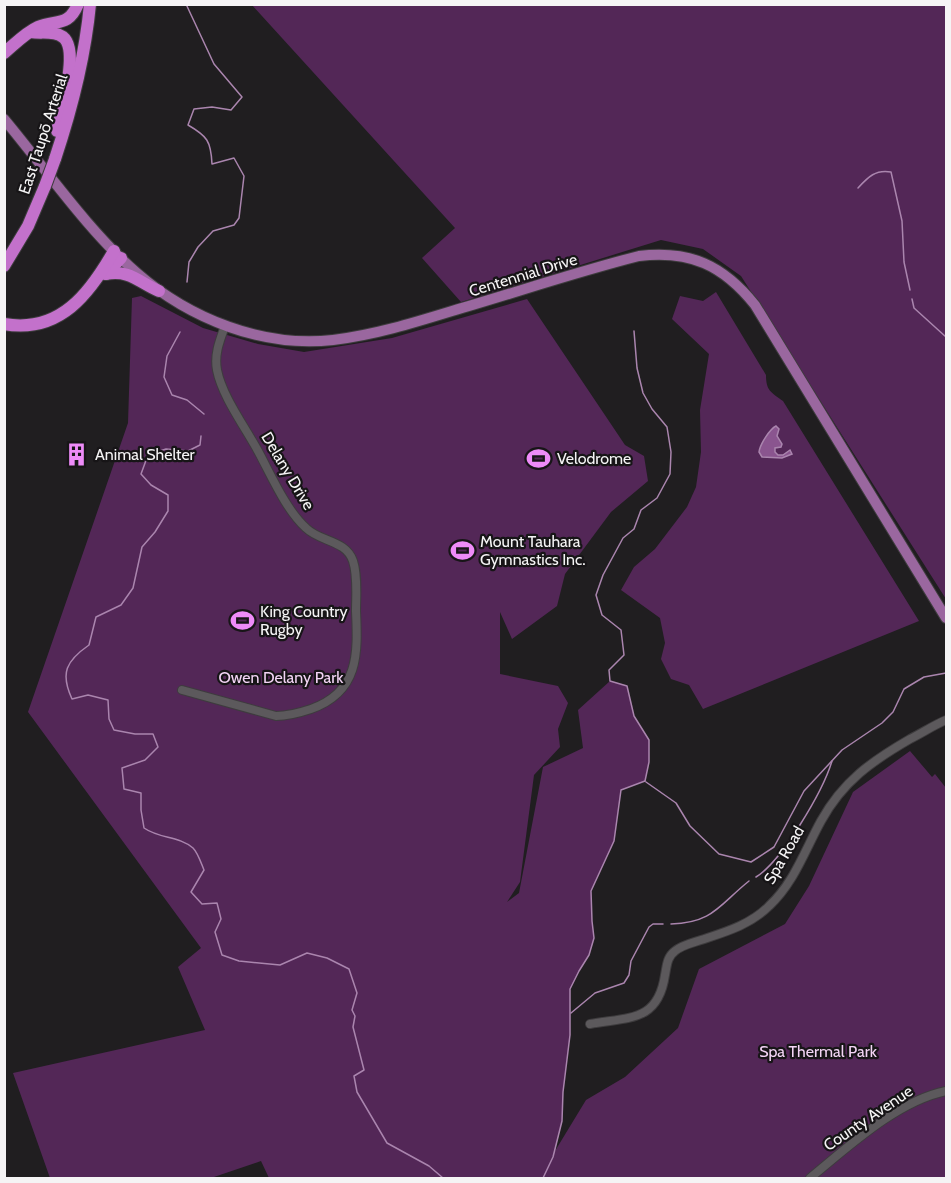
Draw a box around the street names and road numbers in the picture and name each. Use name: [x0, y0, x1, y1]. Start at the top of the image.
street label: East Taupō Arterial: [15, 71, 71, 197]
street label: Centennial Drive: [466, 249, 580, 301]
street label: Delany Drive: [257, 429, 319, 513]
street label: Spa Road: [760, 822, 808, 888]
street label: County Avenue: [820, 1081, 916, 1155]

